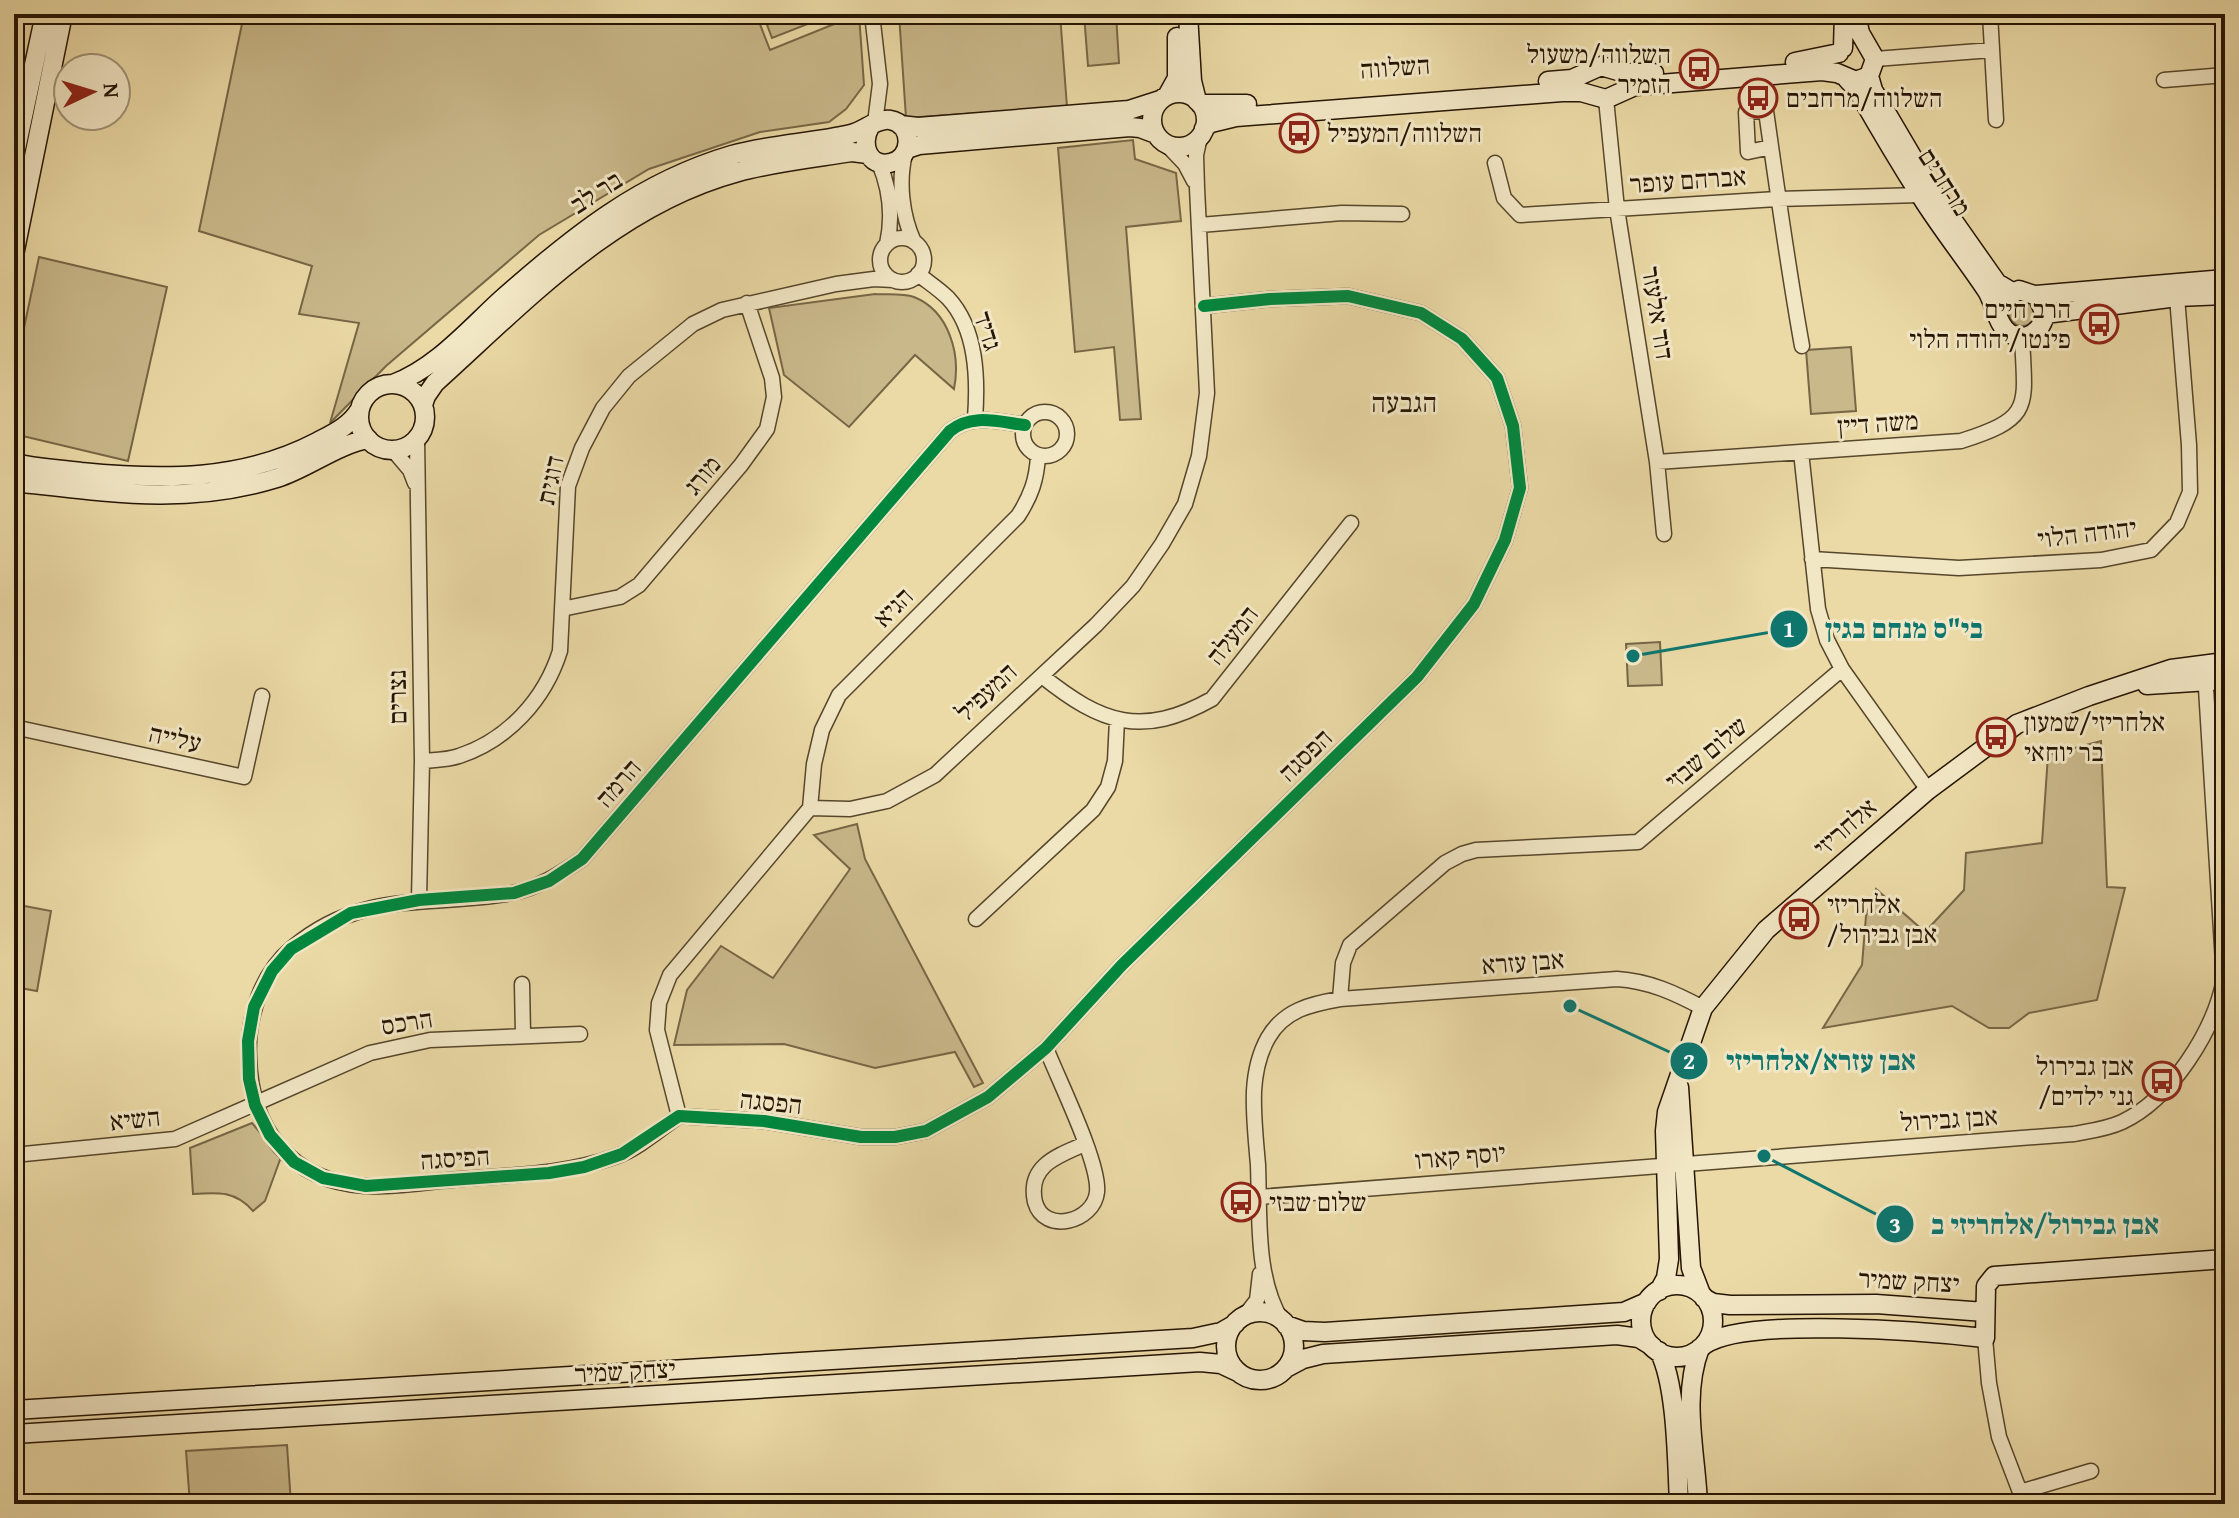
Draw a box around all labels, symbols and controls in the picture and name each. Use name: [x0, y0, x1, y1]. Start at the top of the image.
place label: השלווה/משעול הזמיר: [1526, 34, 1671, 103]
street label: השלווה: [1359, 45, 1431, 88]
bus stop icon: השלווה/משעול הזמיר: [1678, 48, 1720, 90]
north arrow: [52, 52, 132, 132]
bus stop icon: השלווה/מרחבים: [1737, 77, 1779, 119]
place label: השלווה/מרחבים: [1786, 78, 1943, 117]
text: N: [95, 82, 128, 99]
bus stop icon: השלווה/המעפיל: [1278, 112, 1320, 154]
place label: השלווה/המעפיל: [1327, 113, 1482, 152]
street label: מרחבים: [1909, 140, 1982, 223]
street label: אברהם עופר: [1628, 156, 1748, 203]
street label: בר לב: [562, 160, 630, 223]
street label: דוד אלעזר: [1632, 263, 1685, 362]
place label: הרב חיים פינטו/יהודה הלוי: [1909, 289, 2071, 358]
bus stop icon: הרב חיים פינטו/יהודה הלוי: [2078, 303, 2120, 345]
street label: גדיד: [964, 306, 1013, 356]
district label: הגבעה: [1371, 381, 1437, 422]
street label: משה דיין: [1836, 400, 1920, 445]
street label: מורג: [673, 446, 730, 503]
street label: דוגית: [525, 452, 574, 508]
street label: יהודה הלוי: [2035, 507, 2139, 558]
street label: הגיא: [863, 577, 922, 636]
street label: המעלה: [1196, 596, 1267, 673]
callout: בי"ס מנחם בגין: [1769, 603, 1999, 655]
text: בי"ס מנחם בגין: [1825, 607, 1983, 648]
text: 1: [1783, 611, 1795, 646]
street label: המעפיל: [946, 653, 1025, 731]
street label: נצרים: [377, 669, 416, 725]
place label: אלחריזי/שמעון בר יוחאי: [2024, 702, 2165, 771]
street label: שלום שבזי: [1656, 706, 1756, 799]
street label: עלייה: [145, 713, 205, 762]
bus stop icon: אלחריזי/שמעון בר יוחאי: [1975, 716, 2017, 758]
street label: הפסגה: [1269, 719, 1341, 790]
street label: הרמה: [585, 750, 650, 816]
street label: אלחריזי: [1804, 788, 1885, 866]
place label: אלחריזי /אבן גבירול: [1827, 884, 1937, 953]
bus stop icon: אלחריזי /אבן גבירול: [1778, 898, 1820, 940]
street label: אבן עזרא: [1480, 939, 1566, 984]
street label: הרכס: [378, 998, 436, 1045]
callout: אבן עזרא/אלחריזי: [1669, 1035, 1932, 1087]
text: אבן עזרא/אלחריזי: [1726, 1039, 1916, 1080]
text: 2: [1683, 1043, 1695, 1078]
place label: אבן גבירול /גני ילדים: [2036, 1046, 2134, 1115]
bus stop icon: אבן גבירול /גני ילדים: [2141, 1060, 2183, 1102]
street label: הפסגה: [738, 1079, 804, 1124]
street label: השיא: [108, 1096, 162, 1141]
street label: אבן גבירול: [1899, 1096, 1999, 1141]
street label: יוסף קארו: [1413, 1132, 1507, 1179]
street label: הפיסגה: [419, 1136, 491, 1179]
bus stop icon: שלום שבזי: [1220, 1181, 1262, 1223]
place label: שלום שבזי: [1269, 1182, 1366, 1221]
callout: אבן גבירול/אלחריזי ב: [1875, 1198, 2175, 1250]
text: אבן גבירול/אלחריזי ב: [1931, 1203, 2159, 1244]
text: 3: [1889, 1207, 1901, 1242]
street label: יצחק שמיר: [1857, 1258, 1961, 1303]
street label: יצחק שמיר: [573, 1348, 677, 1393]

